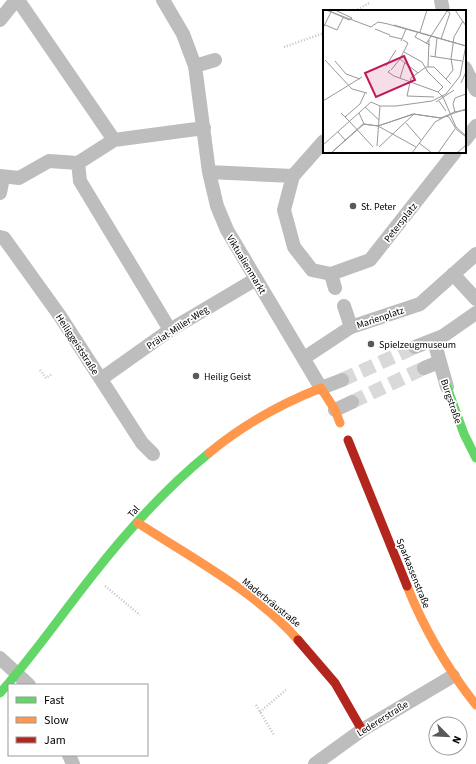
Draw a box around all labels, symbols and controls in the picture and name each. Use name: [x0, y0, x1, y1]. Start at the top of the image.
inset map: [323, 10, 466, 153]
place label: St. Peter: [361, 200, 397, 214]
street label: Petersplatz: [381, 200, 421, 245]
marker: St. Peter: [348, 201, 358, 211]
street label: Viktualienmarkt: [223, 232, 270, 297]
street label: Prälat-Miller-Weg: [144, 303, 211, 353]
street label: Marienplatz: [355, 303, 406, 333]
street label: Heiliggeiststraße: [52, 311, 102, 378]
place label: Spielzeugmuseum: [379, 338, 456, 352]
marker: Spielzeugmuseum: [366, 339, 376, 349]
place label: Heilig Geist: [204, 370, 252, 384]
marker: Heilig Geist: [191, 371, 201, 381]
street label: Burgstraße: [437, 377, 465, 425]
street label: Tal: [124, 502, 143, 521]
street label: Sparkassenstraße: [393, 536, 433, 610]
street label: Maderbräustraße: [239, 575, 304, 631]
legend: [8, 684, 148, 756]
text: Fast: [44, 692, 64, 709]
street label: Ledererstraße: [354, 697, 411, 740]
text: Slow: [44, 712, 69, 729]
north arrow: [428, 716, 468, 756]
text: Jam: [44, 732, 66, 749]
text: N: [448, 733, 465, 746]

